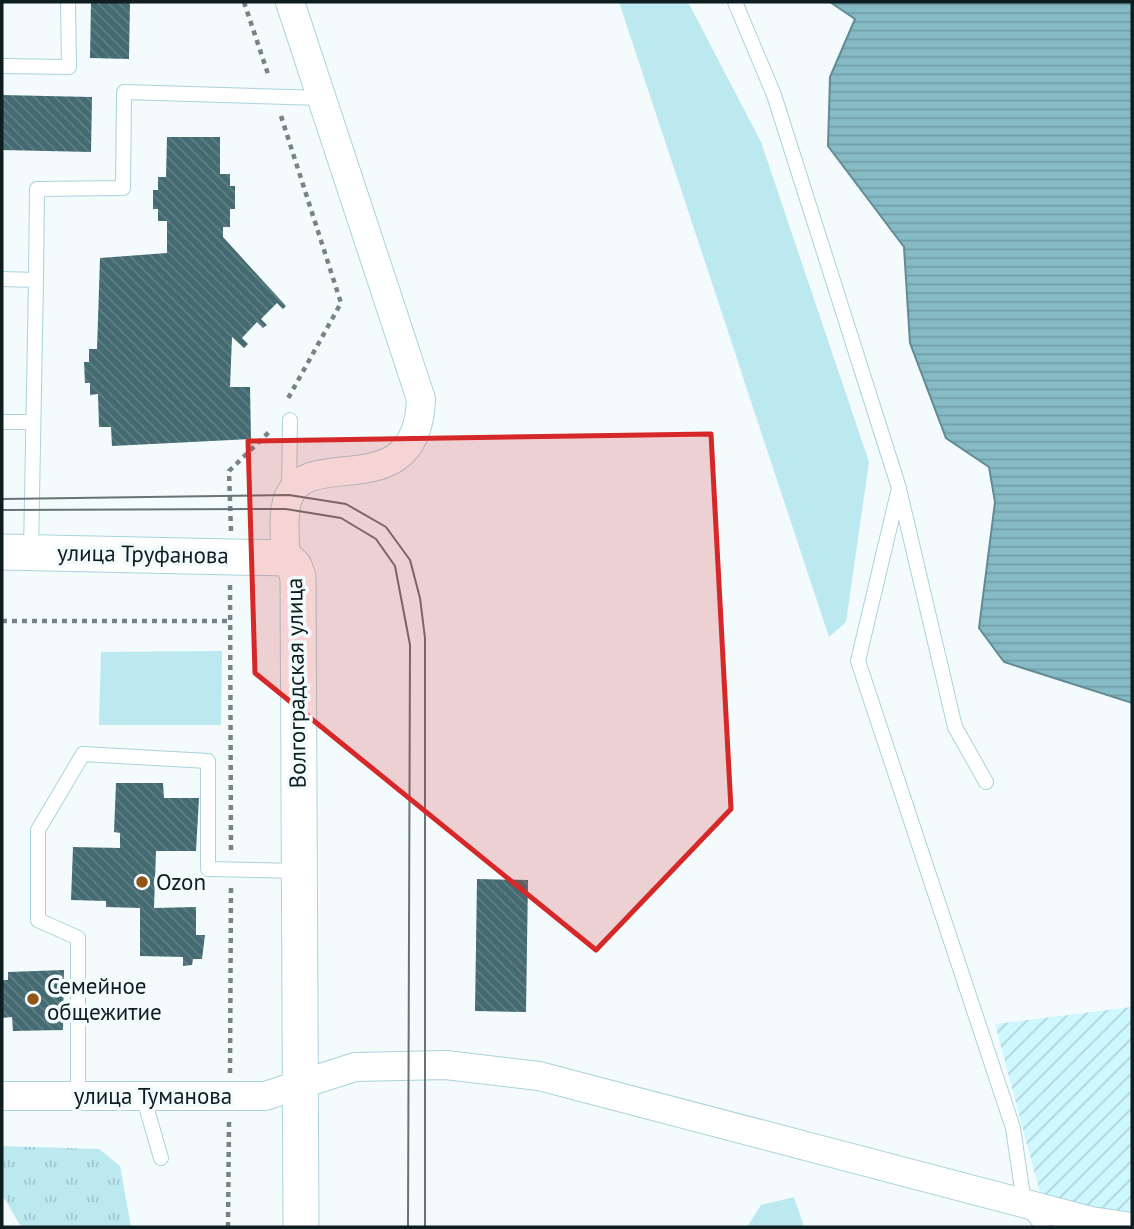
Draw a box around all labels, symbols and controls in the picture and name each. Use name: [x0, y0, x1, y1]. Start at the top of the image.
street label: улица Труфанова: [57, 538, 229, 569]
street label: Волгоградская улица: [279, 577, 312, 789]
place label: Ozon: [156, 867, 206, 896]
marker: Ozon: [134, 874, 150, 890]
place label: Семейное общежитие: [47, 971, 162, 1026]
marker: Семейное общежитие: [25, 991, 41, 1007]
street label: улица Туманова: [74, 1081, 232, 1110]

